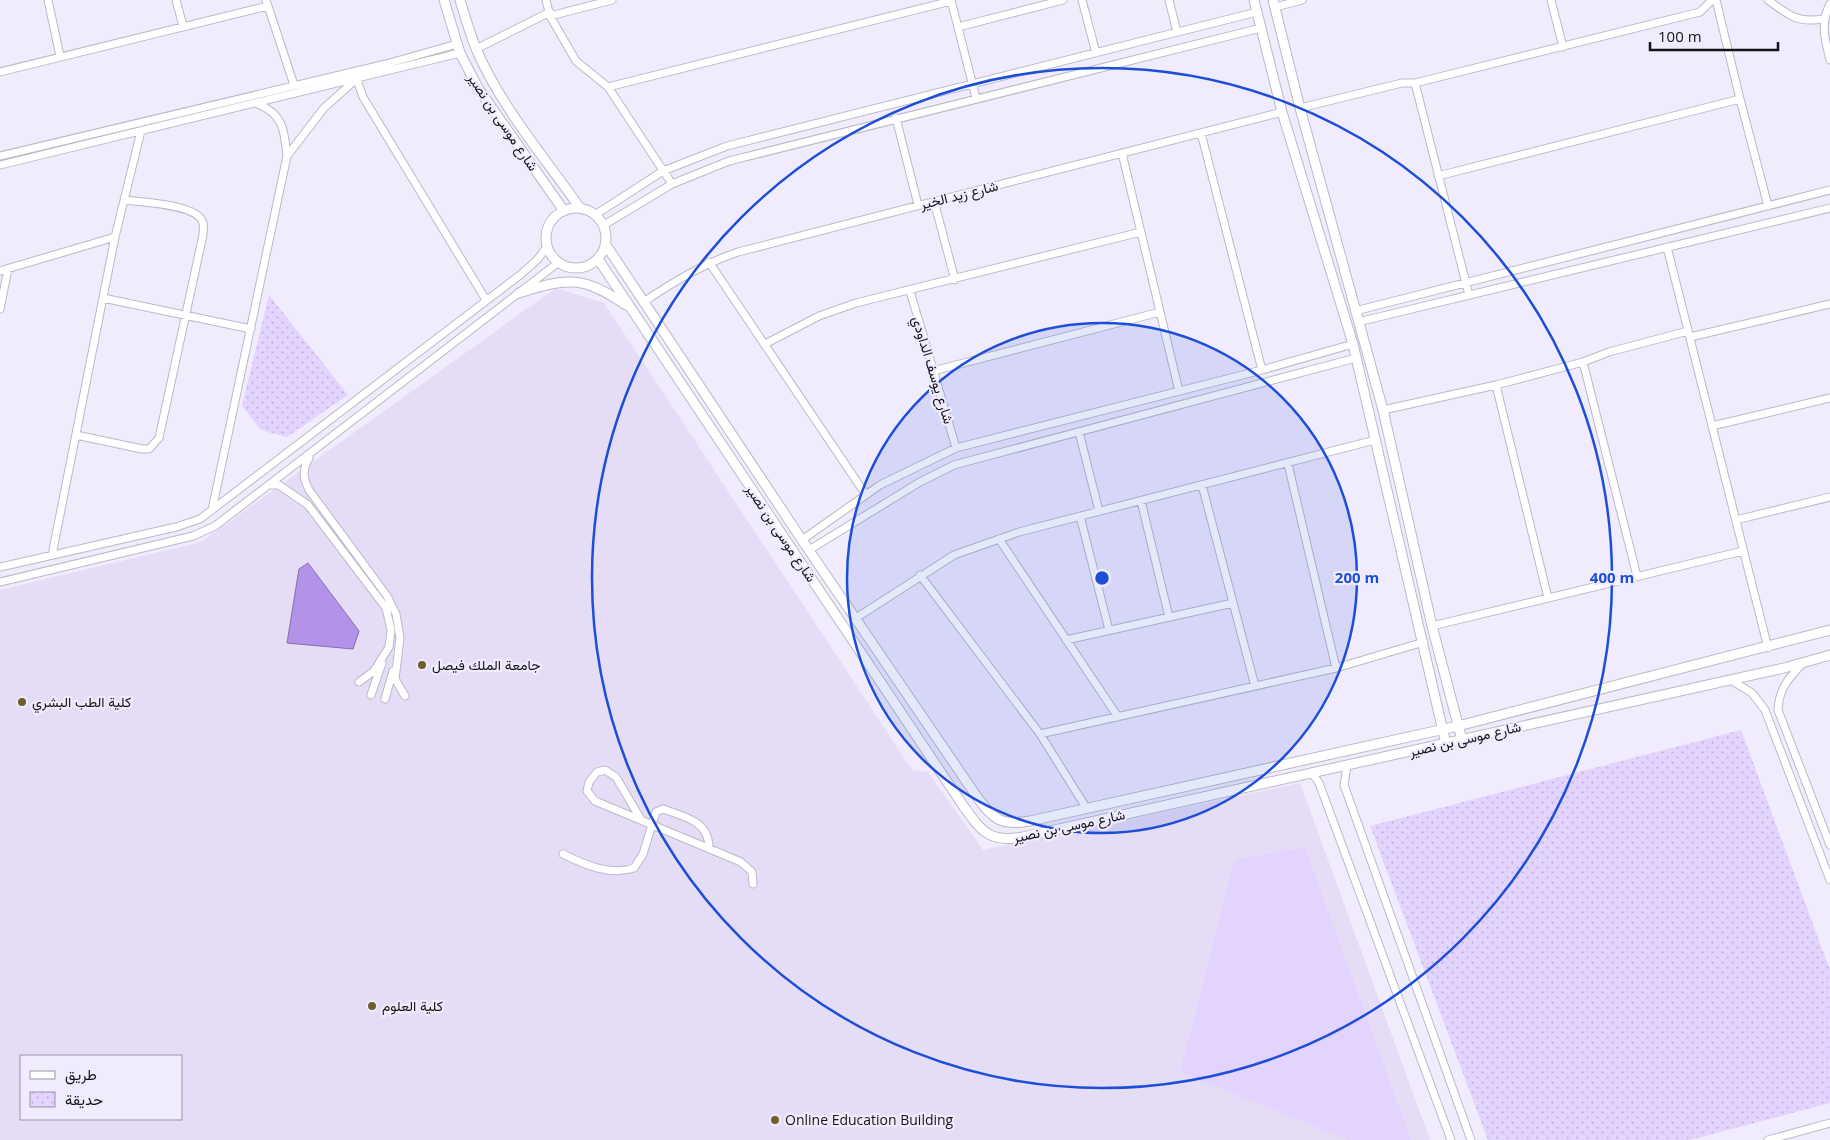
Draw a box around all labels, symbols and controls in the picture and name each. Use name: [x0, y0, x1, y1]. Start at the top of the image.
scale bar: [1650, 20, 1778, 52]
text: 100 m: [1658, 26, 1702, 46]
street label: شارع موسى بن نصير: [461, 68, 543, 175]
street label: شارع زيد الخير: [917, 176, 1000, 216]
street label: شارع يوسف الداودي: [905, 314, 959, 427]
street label: شارع موسى بن نصير: [739, 479, 821, 586]
text: 200 m: [1335, 567, 1379, 587]
text: 400 m: [1590, 567, 1634, 587]
centre of rings: [1093, 569, 1111, 587]
place label: جامعة الملك فيصل: [432, 655, 540, 674]
marker: جامعة الملك فيصل: [416, 659, 428, 671]
place label: كلية الطب البشري: [32, 692, 131, 714]
marker: كلية الطب البشري: [16, 696, 28, 708]
street label: شارع موسى بن نصير: [1406, 716, 1523, 763]
street label: شارع موسى بن نصير: [1010, 804, 1127, 849]
place label: كلية العلوم: [382, 996, 443, 1015]
marker: كلية العلوم: [366, 1000, 378, 1012]
legend: [20, 1055, 182, 1120]
text: طريق: [65, 1064, 97, 1085]
text: حديقة: [65, 1089, 103, 1109]
place label: Online Education Building: [785, 1110, 954, 1129]
marker: Online Education Building: [769, 1114, 781, 1126]

